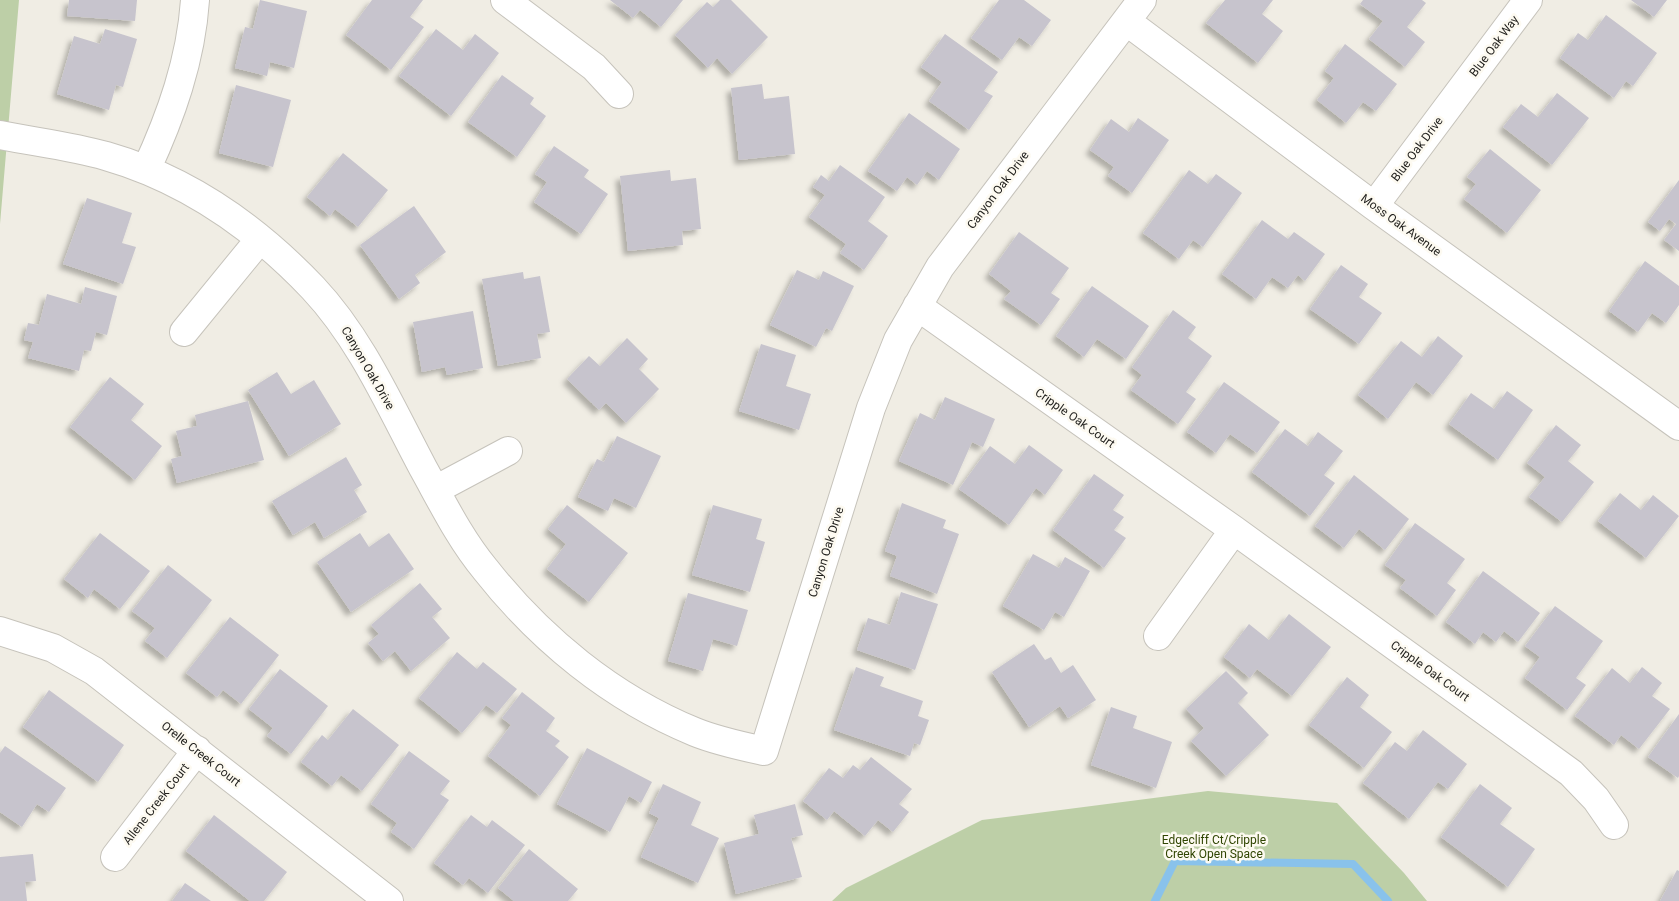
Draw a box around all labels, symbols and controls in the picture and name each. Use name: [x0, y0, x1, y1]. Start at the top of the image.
street label: Blue Oak Way: [1467, 12, 1522, 79]
street label: Blue Oak Drive: [1388, 114, 1446, 184]
street label: Canyon Oak Drive: [964, 148, 1032, 232]
street label: Moss Oak Avenue: [1358, 191, 1444, 259]
street label: Canyon Oak Drive: [338, 324, 398, 412]
street label: Cripple Oak Court: [1033, 385, 1118, 451]
street label: Canyon Oak Drive: [806, 505, 846, 599]
street label: Cripple Oak Court: [1388, 638, 1472, 704]
street label: Orelle Creek Court: [159, 719, 244, 789]
street label: Allene Creek Court: [120, 761, 192, 847]
park label: Edgecliff Ct/Cripple Creek Open Space: [1162, 833, 1266, 861]

